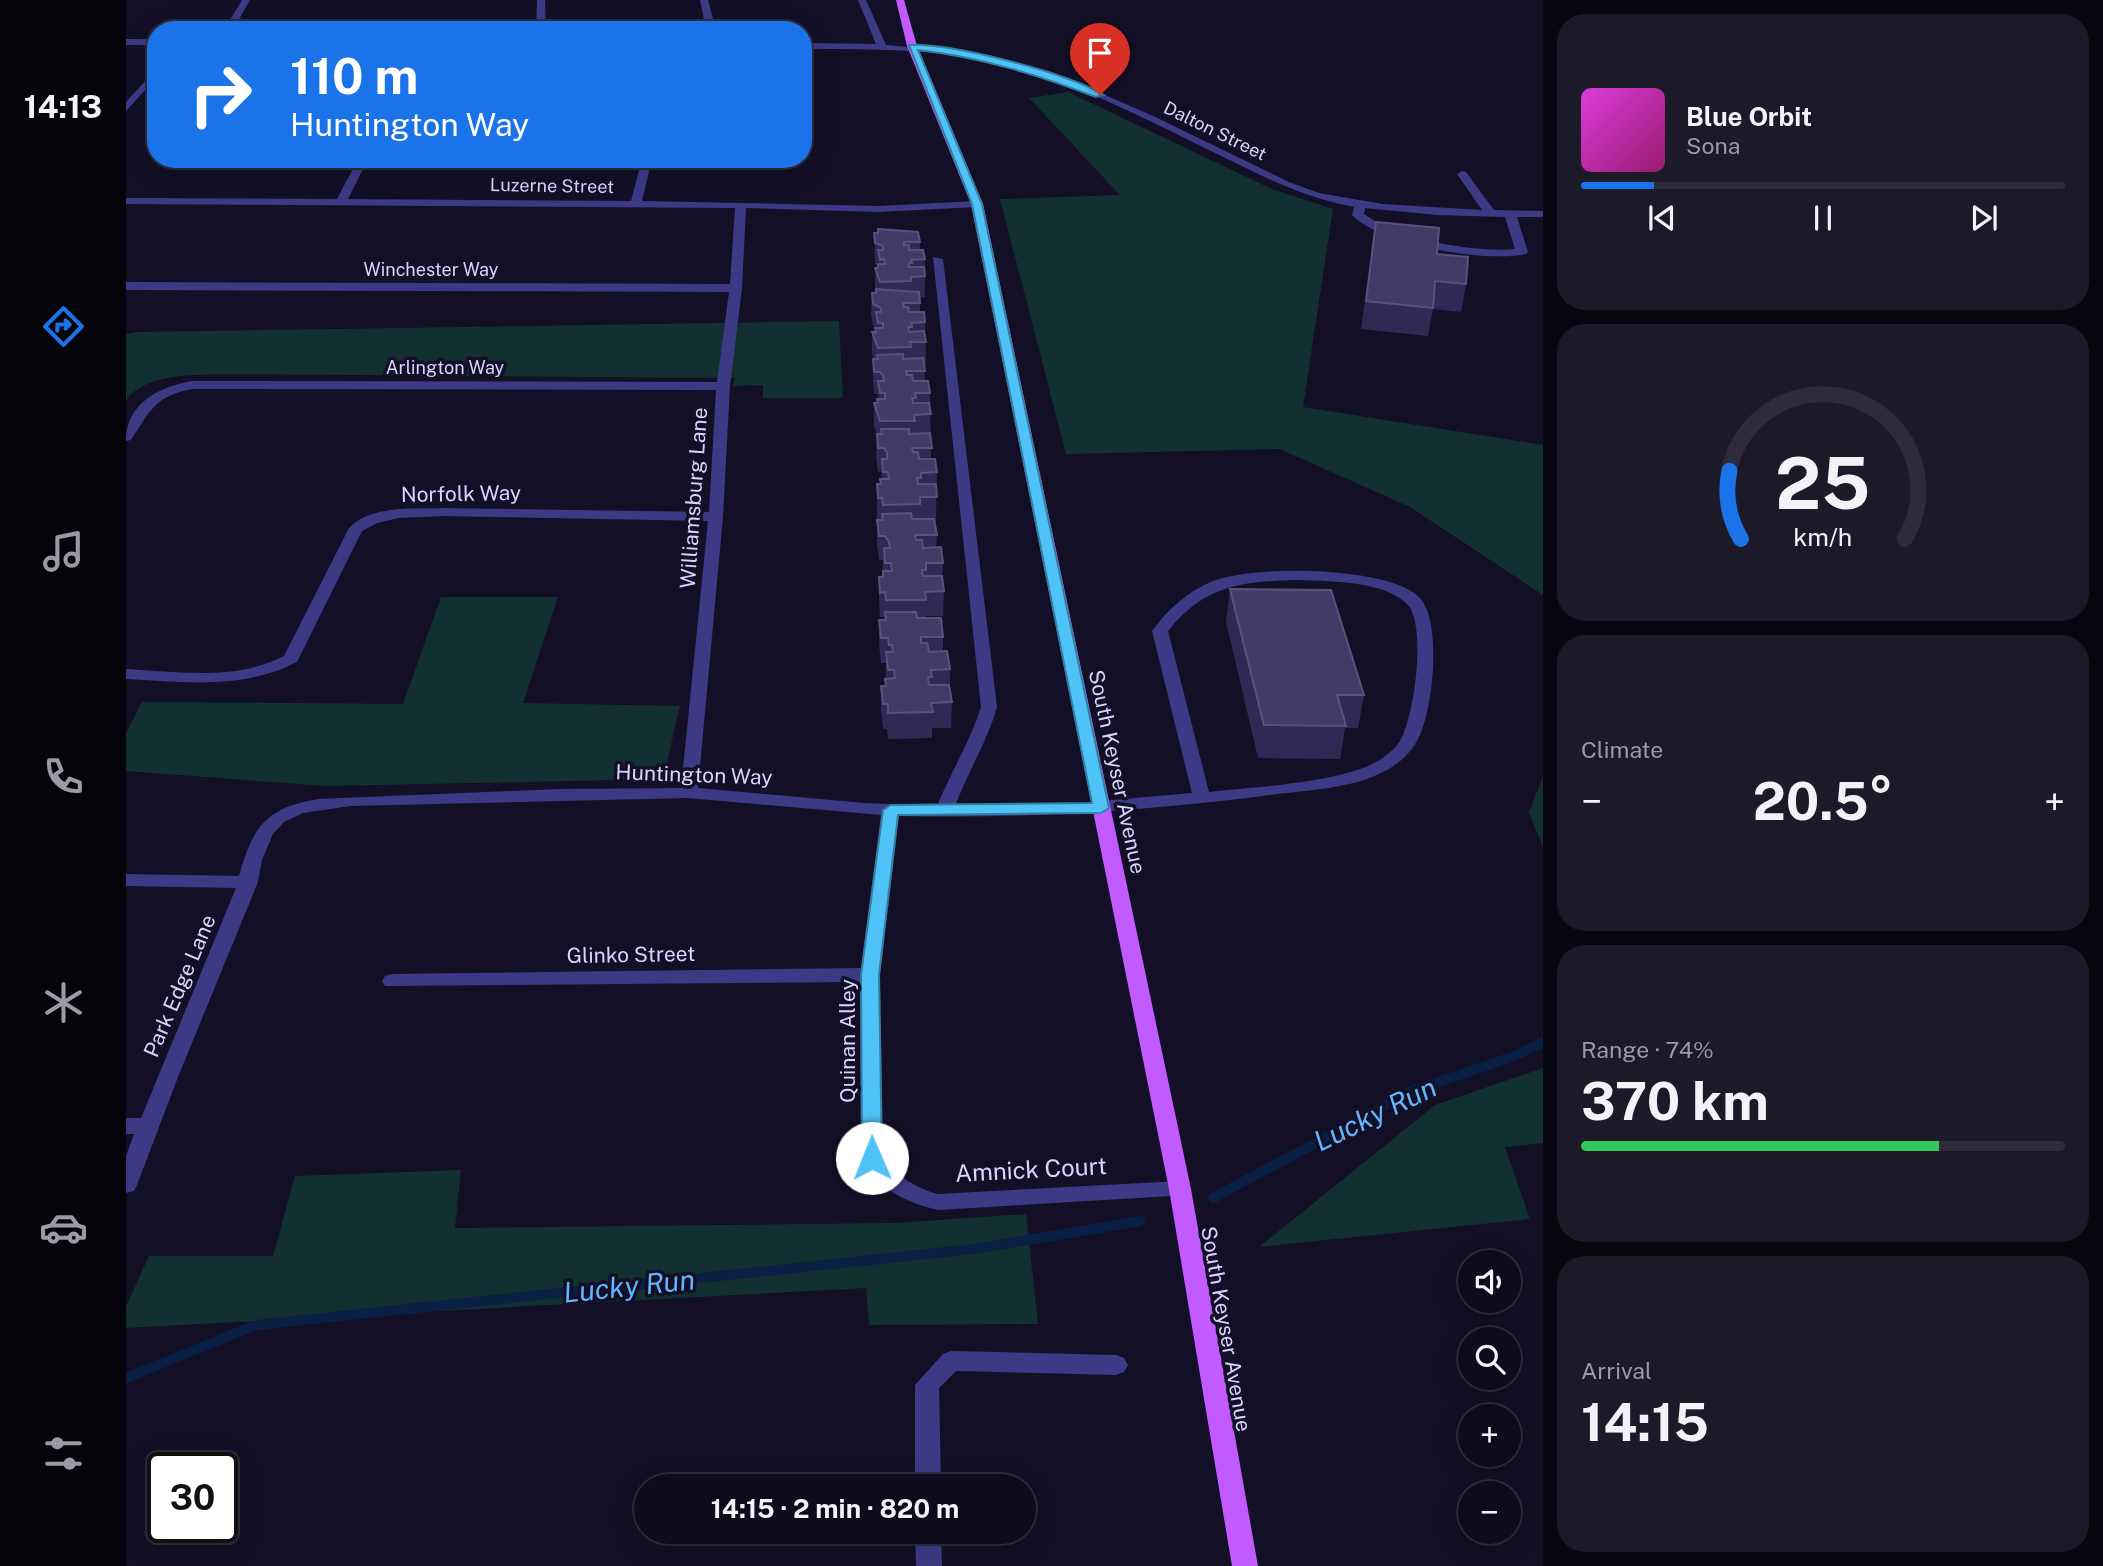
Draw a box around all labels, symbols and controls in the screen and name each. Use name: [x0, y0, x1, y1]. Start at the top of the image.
pin: [1070, 23, 1130, 95]
icon: arrive: [1081, 34, 1119, 72]
text: 110 m: [290, 47, 418, 105]
icon: right: [175, 49, 266, 140]
text: 14:13: [24, 88, 102, 125]
street label: Dalton Street: [1161, 97, 1270, 164]
text: Blue Orbit: [1686, 101, 1812, 132]
text: Huntington Way: [290, 106, 529, 143]
text: Sona: [1686, 132, 1740, 159]
street label: Luzerne Street: [490, 174, 614, 197]
icon: previous: [1643, 199, 1681, 237]
icon: pause: [1804, 199, 1842, 237]
icon: next: [1965, 199, 2003, 237]
street label: Winchester Way: [364, 259, 499, 280]
icon: directions: [39, 302, 88, 351]
street label: Arlington Way: [386, 357, 505, 378]
street label: Williamsburg Lane: [675, 407, 712, 589]
text: 25: [1775, 440, 1871, 525]
street label: Norfolk Way: [401, 480, 521, 507]
text: km/h: [1794, 521, 1852, 551]
icon: music: [39, 527, 88, 576]
street label: South Keyser Avenue: [1084, 668, 1151, 876]
text: Climate: [1581, 736, 1663, 763]
icon: phone: [39, 752, 88, 801]
street label: Huntington Way: [615, 759, 773, 790]
text: 20.5°: [1753, 771, 1893, 832]
text: −: [1581, 779, 1602, 824]
text: +: [2044, 779, 2065, 824]
street label: Park Edge Lane: [138, 911, 221, 1061]
street label: Glinko Street: [566, 941, 695, 968]
icon: climate: [39, 978, 88, 1027]
street label: Quinan Alley: [835, 979, 860, 1103]
text: Range · 74%: [1581, 1036, 1714, 1063]
water label: Lucky Run: [1308, 1070, 1441, 1157]
text: 370 km: [1581, 1071, 1769, 1132]
position arrow: [835, 1121, 909, 1195]
street label: Amnick Court: [954, 1151, 1108, 1187]
icon: car: [39, 1203, 88, 1252]
street label: South Keyser Avenue: [1196, 1224, 1257, 1433]
map controls: [1458, 1250, 1521, 1544]
button: sound: [1458, 1250, 1521, 1313]
water label: Lucky Run: [562, 1262, 696, 1309]
button: search: [1458, 1327, 1521, 1390]
text: Arrival: [1581, 1357, 1652, 1384]
text: 14:15: [1581, 1392, 1709, 1453]
button: +: [1458, 1404, 1521, 1467]
icon: filters: [39, 1429, 88, 1478]
speed limit sign: 30: [147, 1452, 238, 1543]
button: −: [1458, 1481, 1521, 1544]
text: 14:15 · 2 min · 820 m: [711, 1493, 959, 1524]

